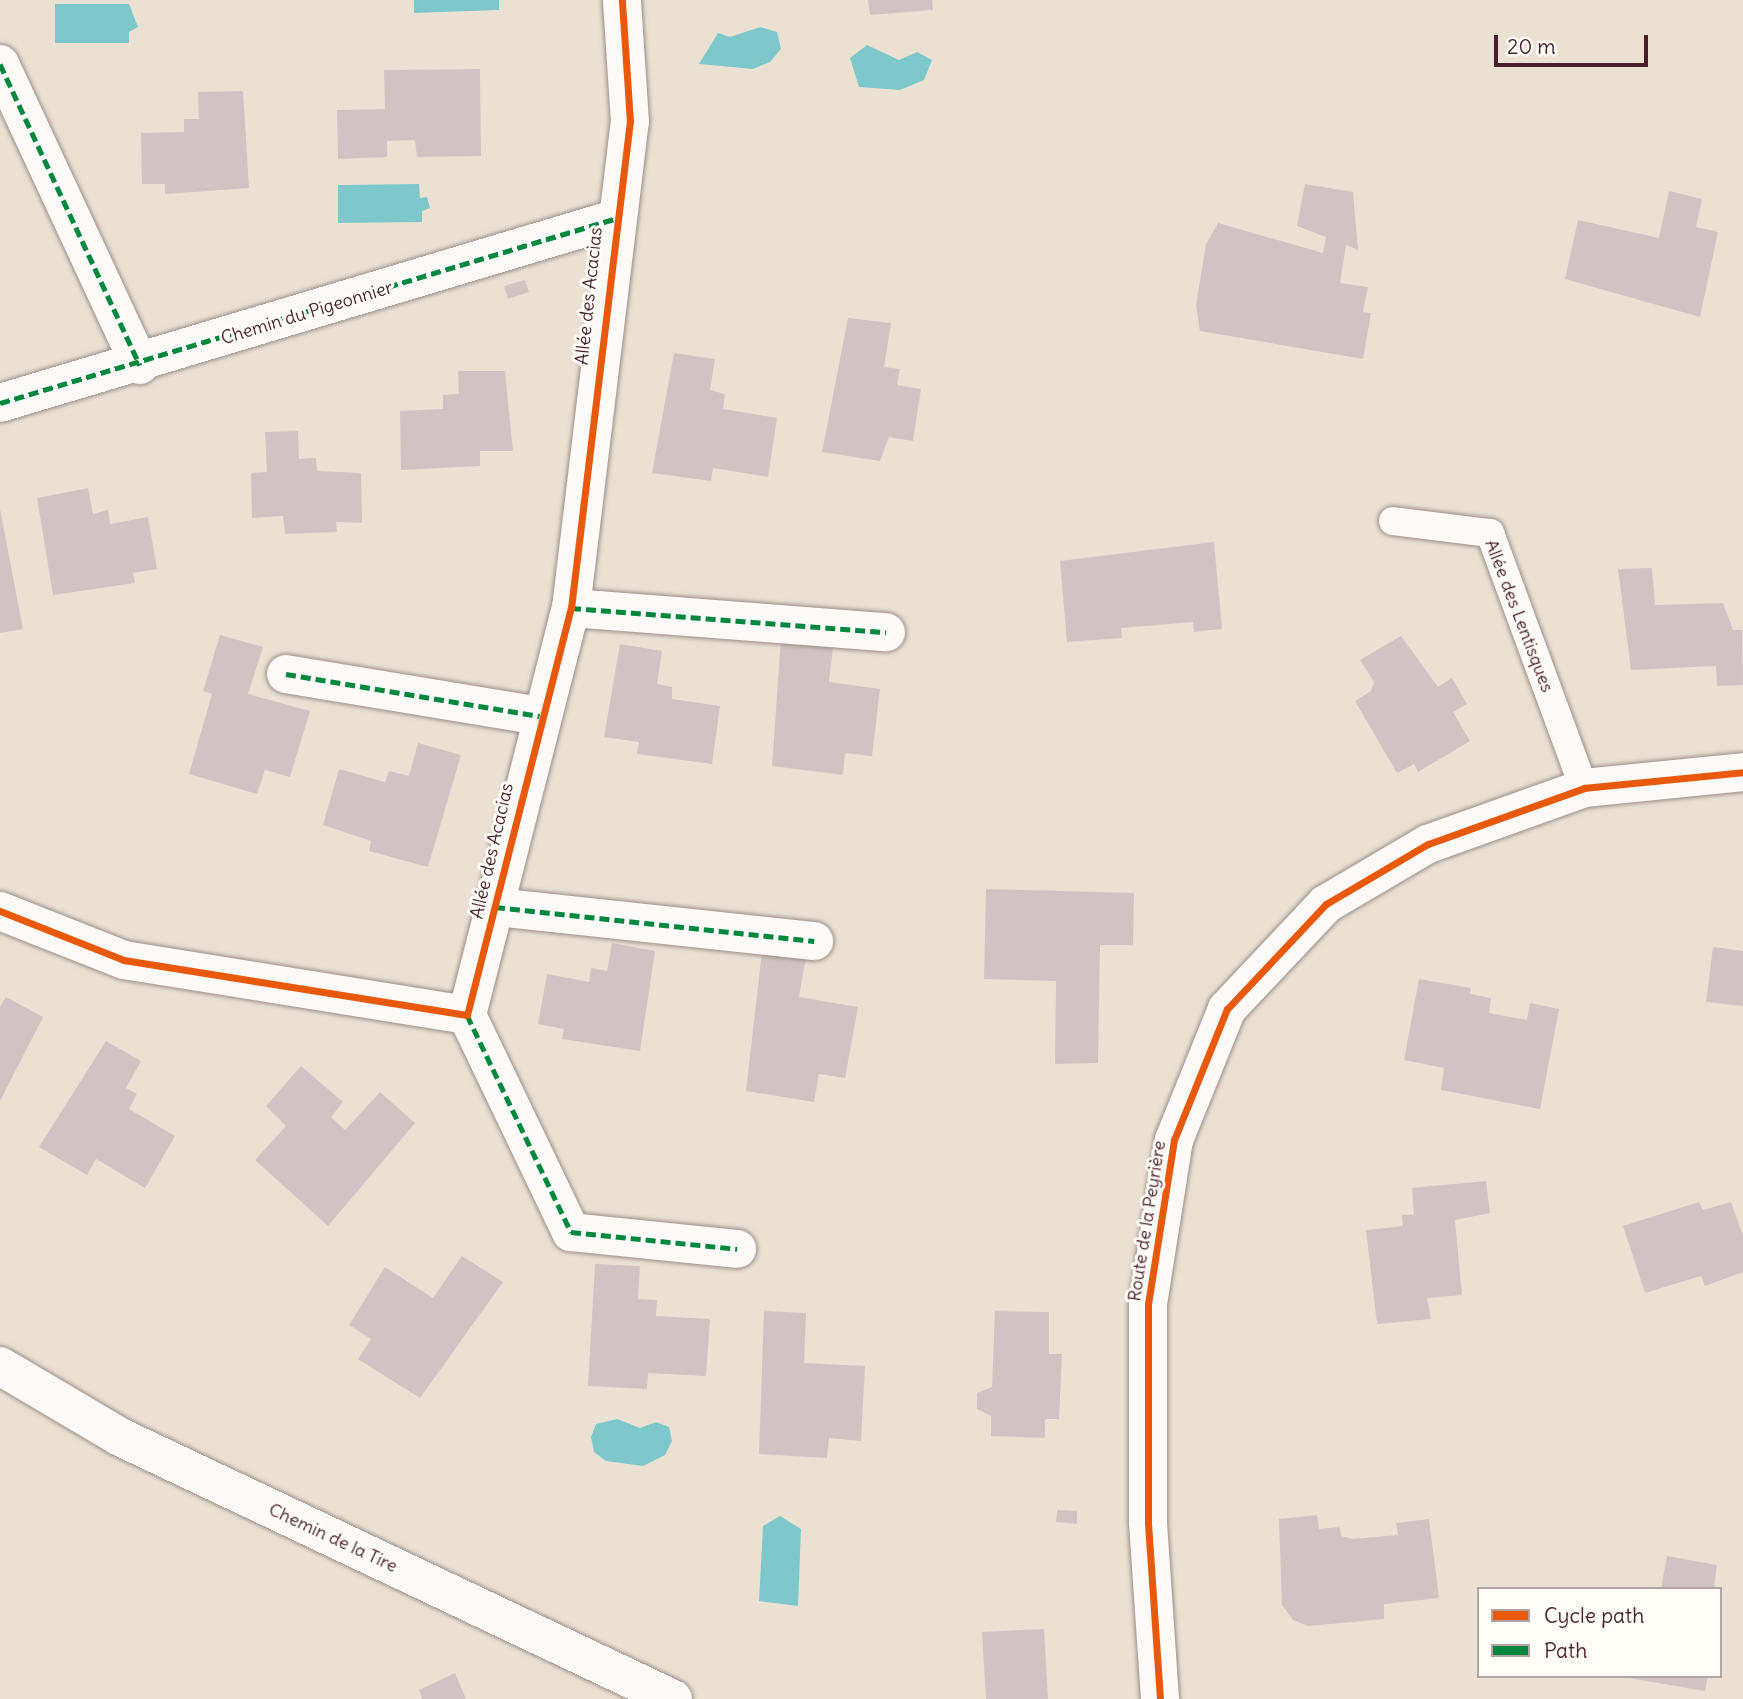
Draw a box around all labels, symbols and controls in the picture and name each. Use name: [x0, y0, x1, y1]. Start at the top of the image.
scale bar: [1498, 21, 1652, 65]
text: 20 m: [1507, 33, 1556, 60]
street label: Allée des Acacias: [571, 226, 607, 366]
street label: Chemin du Pigeonnier: [219, 277, 395, 349]
street label: Allée des Lentisques: [1480, 537, 1558, 695]
street label: Allée des Acacias: [466, 781, 518, 921]
street label: Route de la Peyrière: [1124, 1139, 1170, 1303]
street label: Chemin de la Tire: [265, 1499, 401, 1577]
legend: [1477, 1587, 1722, 1678]
text: Cycle path: [1544, 1602, 1644, 1629]
text: Path: [1544, 1637, 1587, 1664]

